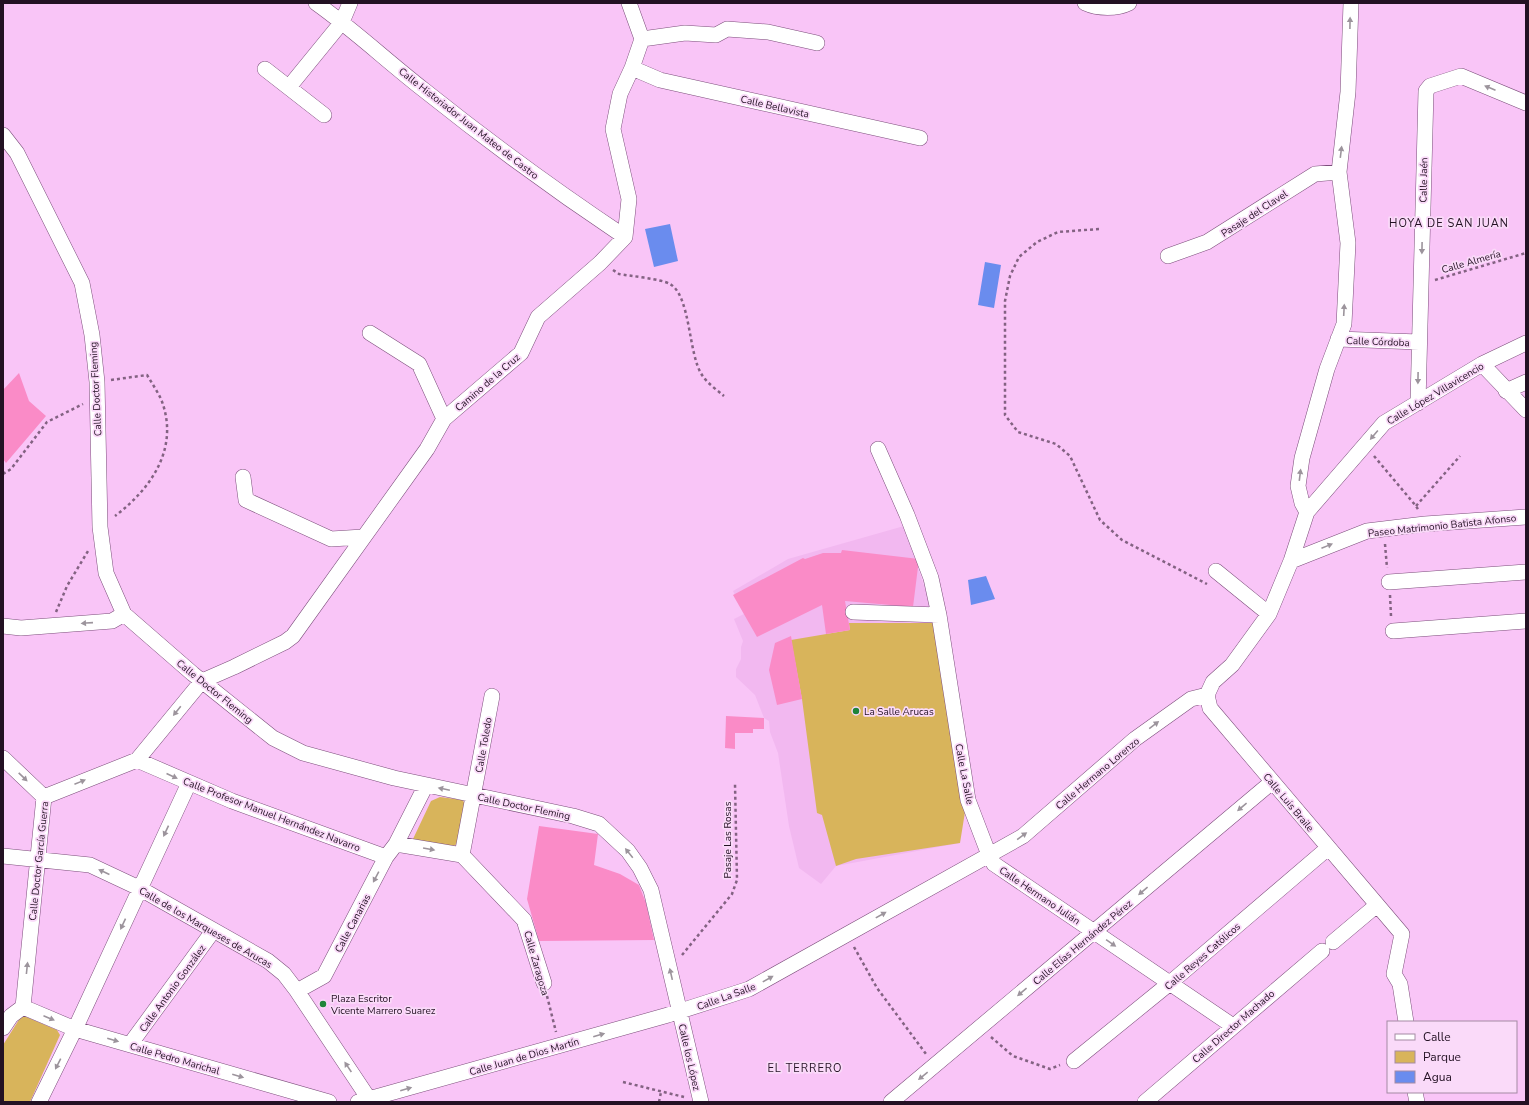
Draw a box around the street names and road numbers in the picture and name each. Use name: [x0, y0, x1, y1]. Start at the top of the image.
street label: Calle Historiador Juan Mateo de Castro: [395, 65, 542, 183]
street label: Calle Bellavista: [739, 92, 810, 122]
street label: Calle Jaén: [1417, 157, 1431, 203]
street label: Pasaje del Clavel: [1219, 187, 1291, 241]
street label: Calle Almería: [1440, 247, 1503, 277]
street label: Calle Córdoba: [1346, 334, 1410, 350]
street label: Calle Doctor Fleming: [87, 341, 105, 437]
street label: Camino de la Cruz: [452, 350, 523, 415]
street label: Calle López Villavicencio: [1384, 359, 1487, 428]
street label: Paseo Matrimonio Batista Afonso: [1367, 511, 1517, 541]
street label: Calle Doctor Fleming: [173, 657, 256, 727]
street label: Calle Toledo: [472, 716, 496, 774]
street label: Calle Hermano Lorenzo: [1053, 734, 1143, 813]
street label: Calle La Salle: [951, 743, 977, 806]
street label: Calle Luis Braile: [1260, 770, 1317, 835]
street label: Calle Profesor Manuel Hernández Navarro: [181, 775, 363, 856]
street label: Calle Doctor Fleming: [476, 790, 572, 824]
street label: Calle Doctor García Guerra: [26, 801, 52, 921]
street label: Pasaje Las Rosas: [721, 801, 735, 878]
street label: Calle Hermano Julián: [996, 863, 1083, 928]
street label: Calle de los Marqueses de Arucas: [136, 884, 275, 972]
street label: Calle Canarias: [332, 892, 374, 955]
street label: Calle Elías Hernández Pérez: [1030, 897, 1136, 989]
street label: Calle Reyes Católicos: [1162, 920, 1244, 994]
street label: Calle Zaragoza: [520, 929, 552, 997]
street label: Calle Antonio González: [136, 942, 210, 1035]
street label: Calle La Salle: [695, 980, 758, 1014]
street label: Calle Director Machado: [1189, 987, 1278, 1066]
street label: Calle los López: [675, 1022, 704, 1092]
street label: Calle Juan de Dios Martín: [468, 1035, 581, 1079]
street label: Calle Pedro Marichal: [128, 1039, 221, 1078]

